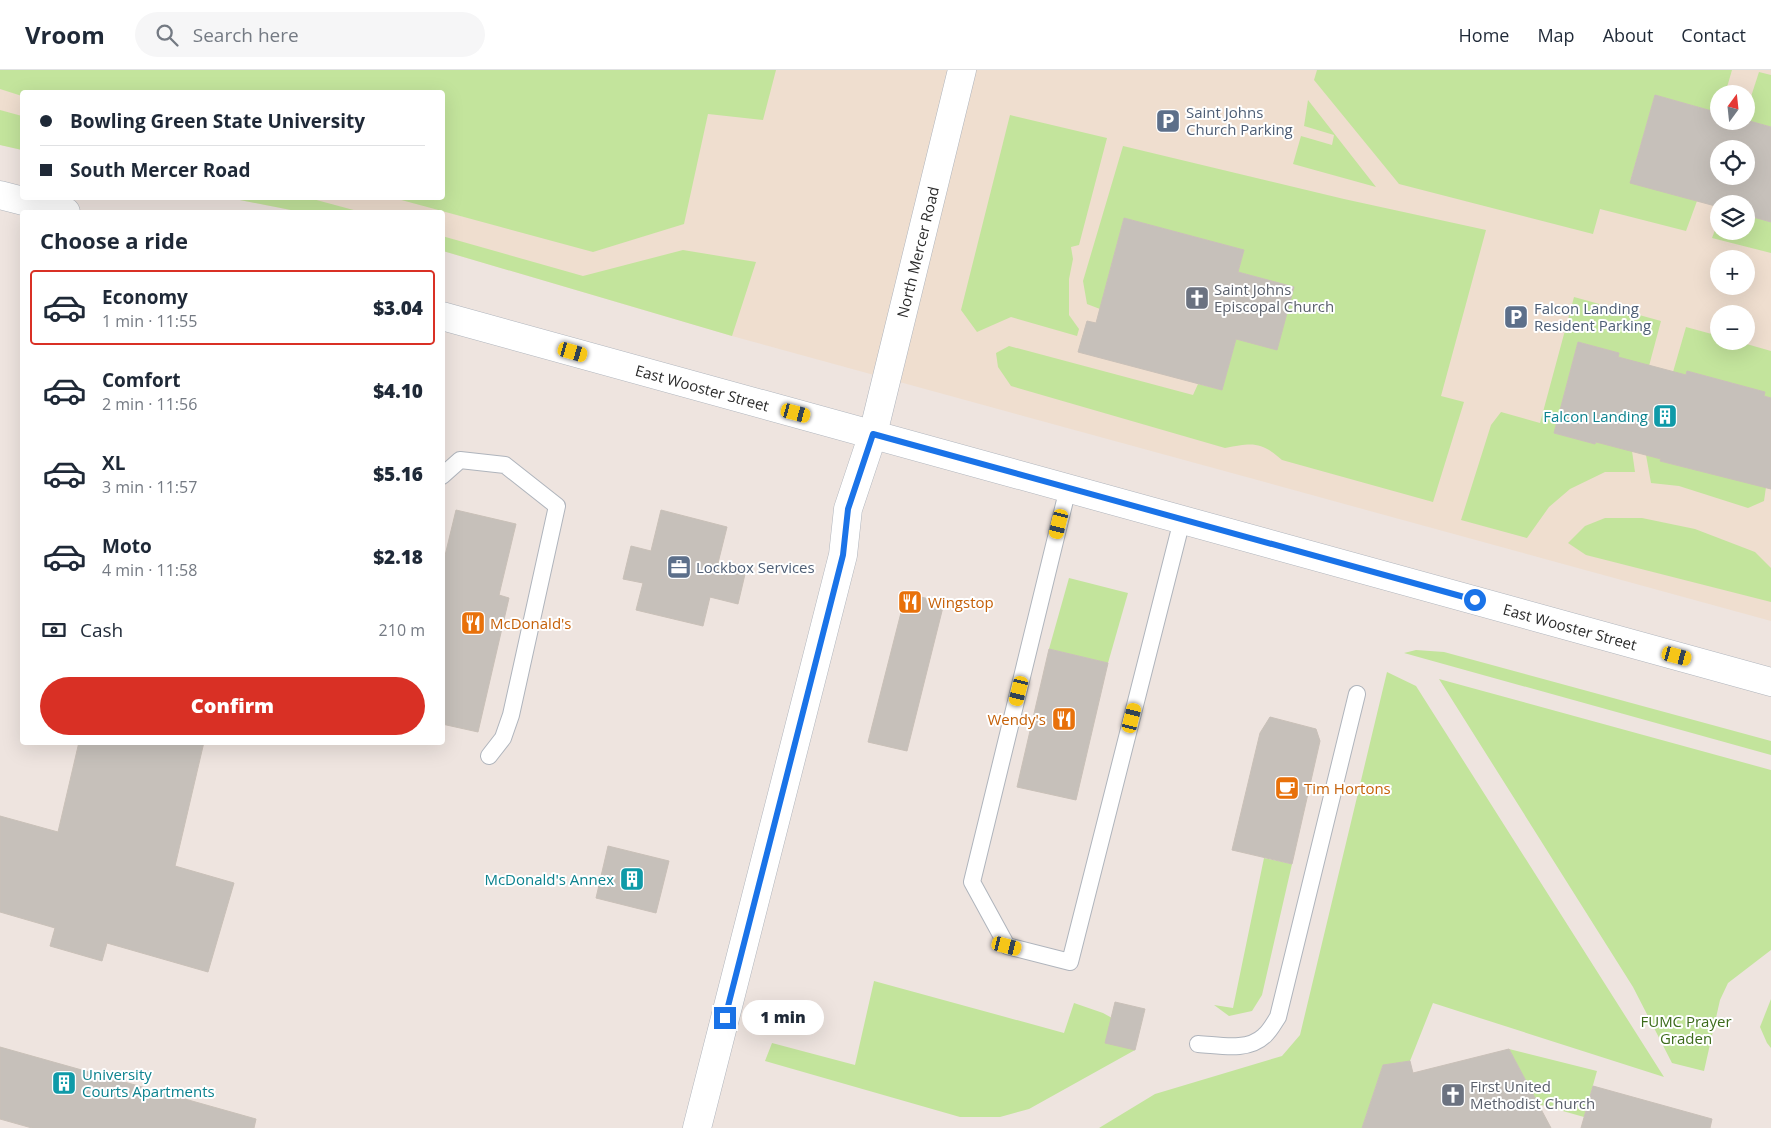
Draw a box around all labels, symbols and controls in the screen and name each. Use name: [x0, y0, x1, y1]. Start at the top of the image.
search box: [135, 12, 485, 57]
text: Vroom: [25, 18, 105, 51]
icon: search: [153, 21, 181, 49]
text: Search here: [193, 22, 299, 48]
text: Home: [1459, 23, 1509, 47]
text: Map: [1537, 23, 1575, 47]
text: About: [1603, 23, 1653, 47]
text: Contact: [1681, 23, 1746, 47]
north arrow: [1710, 85, 1755, 130]
map controls: [1710, 85, 1755, 350]
place label: Saint Johns Church Parking: [1186, 102, 1293, 139]
text: Bowling Green State University: [70, 108, 365, 134]
parking icon: Saint Johns Church Parking: [1155, 108, 1181, 134]
button: locate: [1710, 140, 1755, 185]
text: South Mercer Road: [70, 157, 251, 183]
street label: North Mercer Road: [892, 184, 943, 320]
button: layers: [1710, 195, 1755, 240]
text: Choose a ride: [40, 225, 188, 255]
button: +: [1710, 250, 1755, 295]
place label: Saint Johns Episcopal Church: [1214, 279, 1334, 316]
text: Economy: [102, 284, 188, 310]
icon: car: [42, 285, 87, 330]
church icon: Saint Johns Episcopal Church: [1184, 285, 1210, 311]
text: $3.04: [373, 295, 423, 321]
place label: Falcon Landing Resident Parking: [1534, 298, 1651, 335]
parking icon: Falcon Landing Resident Parking: [1503, 304, 1529, 330]
button: −: [1710, 305, 1755, 350]
text: 1 min · 11:55: [102, 310, 197, 332]
car: [556, 341, 589, 363]
street label: East Wooster Street: [633, 360, 771, 416]
text: Comfort: [102, 367, 181, 393]
icon: car: [42, 368, 87, 413]
text: $4.10: [373, 378, 423, 404]
text: 2 min · 11:56: [102, 393, 197, 415]
car: [779, 402, 812, 424]
building icon: Falcon Landing: [1652, 403, 1678, 429]
place label: Falcon Landing: [1543, 406, 1648, 426]
text: XL: [102, 450, 125, 476]
icon: car: [42, 451, 87, 496]
text: $5.16: [373, 461, 423, 487]
text: 3 min · 11:57: [102, 476, 197, 498]
car: [1048, 508, 1069, 540]
text: Moto: [102, 533, 152, 559]
icon: car: [42, 534, 87, 579]
text: $2.18: [373, 544, 423, 570]
office icon: Lockbox Services: [666, 554, 692, 580]
place label: Lockbox Services: [696, 557, 815, 577]
text: 4 min · 11:58: [102, 559, 197, 581]
restaurant icon: Wingstop: [897, 589, 923, 615]
route start: [1464, 589, 1486, 611]
place label: Wingstop: [928, 592, 994, 612]
street label: East Wooster Street: [1501, 599, 1639, 655]
restaurant icon: McDonald's: [460, 610, 486, 636]
place label: McDonald's: [490, 613, 572, 633]
icon: cash: [40, 616, 68, 644]
text: Cash: [80, 617, 123, 643]
text: 210 m: [379, 619, 425, 641]
car: [1660, 645, 1693, 667]
car: [1008, 675, 1029, 707]
button: Confirm: [40, 677, 425, 735]
car: [1121, 702, 1142, 734]
restaurant icon: Wendy's: [1051, 706, 1077, 732]
place label: Wendy's: [987, 709, 1046, 729]
cafe icon: Tim Hortons: [1274, 775, 1300, 801]
place label: Tim Hortons: [1304, 778, 1391, 798]
building icon: McDonald's Annex: [619, 866, 645, 892]
place label: McDonald's Annex: [484, 869, 614, 889]
car: [990, 935, 1023, 957]
callout: 1 min: [742, 1000, 825, 1036]
text: 1 min: [760, 1006, 806, 1028]
route end: [714, 1007, 736, 1029]
park label: FUMC Prayer Graden: [1640, 1011, 1732, 1048]
place label: University Courts Apartments: [82, 1064, 215, 1101]
building icon: University Courts Apartments: [51, 1070, 77, 1096]
place label: First United Methodist Church: [1470, 1076, 1595, 1113]
church icon: First United Methodist Church: [1440, 1082, 1466, 1108]

